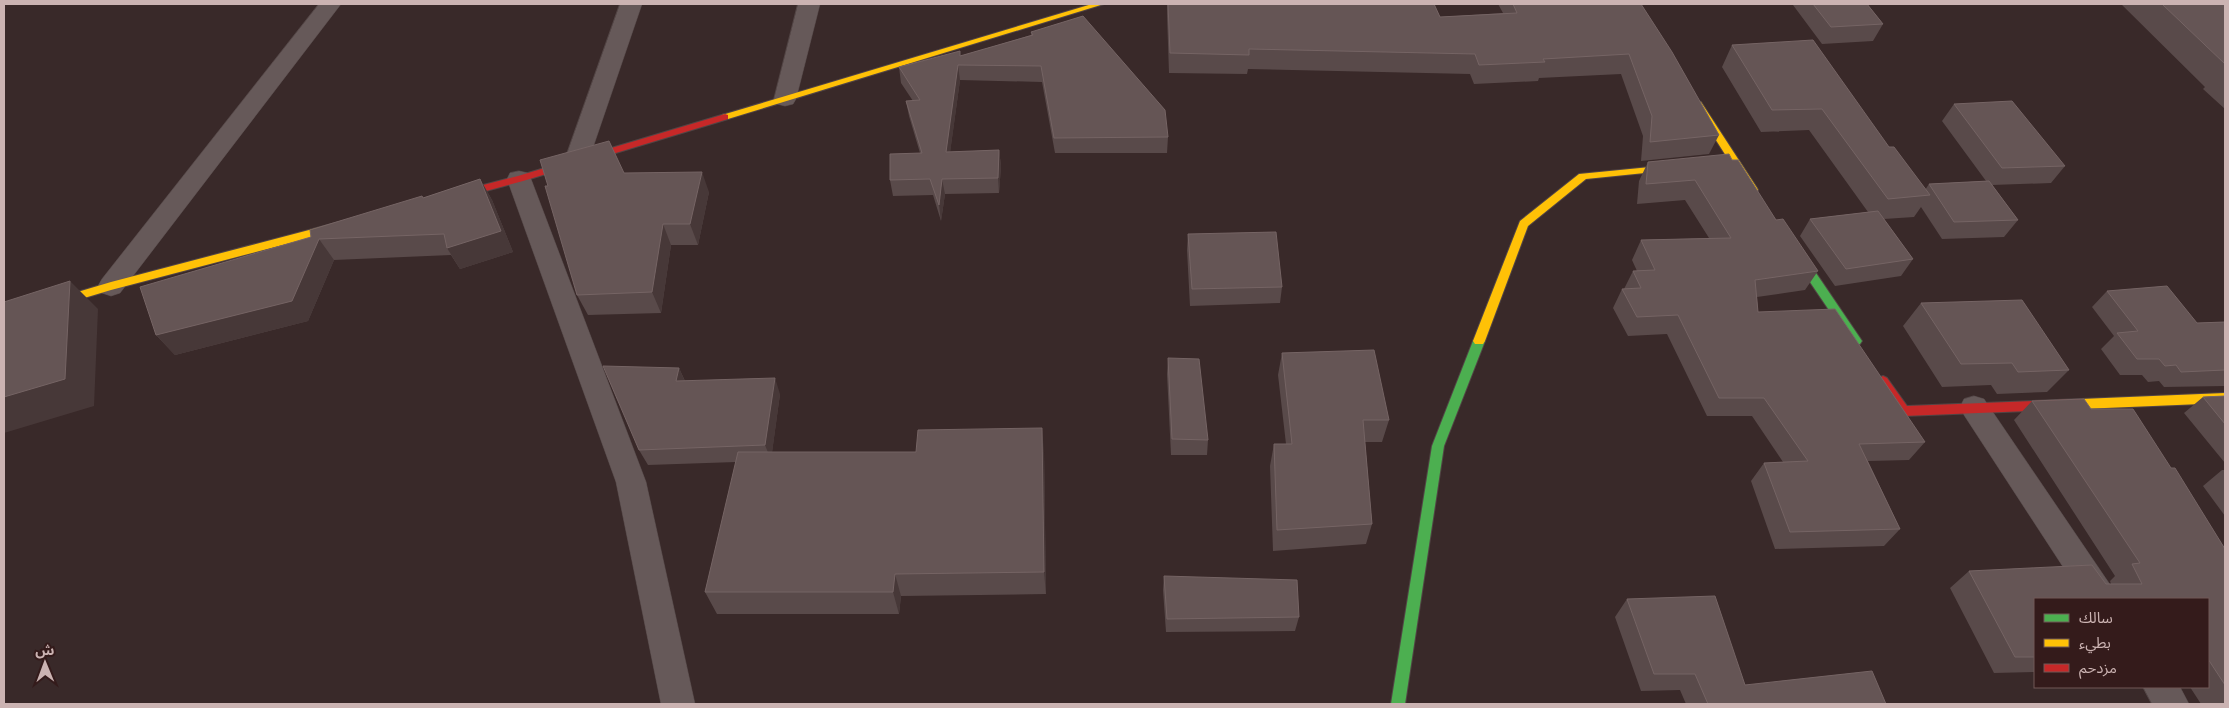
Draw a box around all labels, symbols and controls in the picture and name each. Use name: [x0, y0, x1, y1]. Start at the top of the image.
legend: [2034, 598, 2209, 688]
text: سالك: [2079, 607, 2113, 627]
text: بطيء: [2079, 632, 2111, 654]
north arrow: [20, 638, 70, 688]
text: ش: [35, 640, 55, 659]
text: مزدحم: [2079, 657, 2117, 679]

